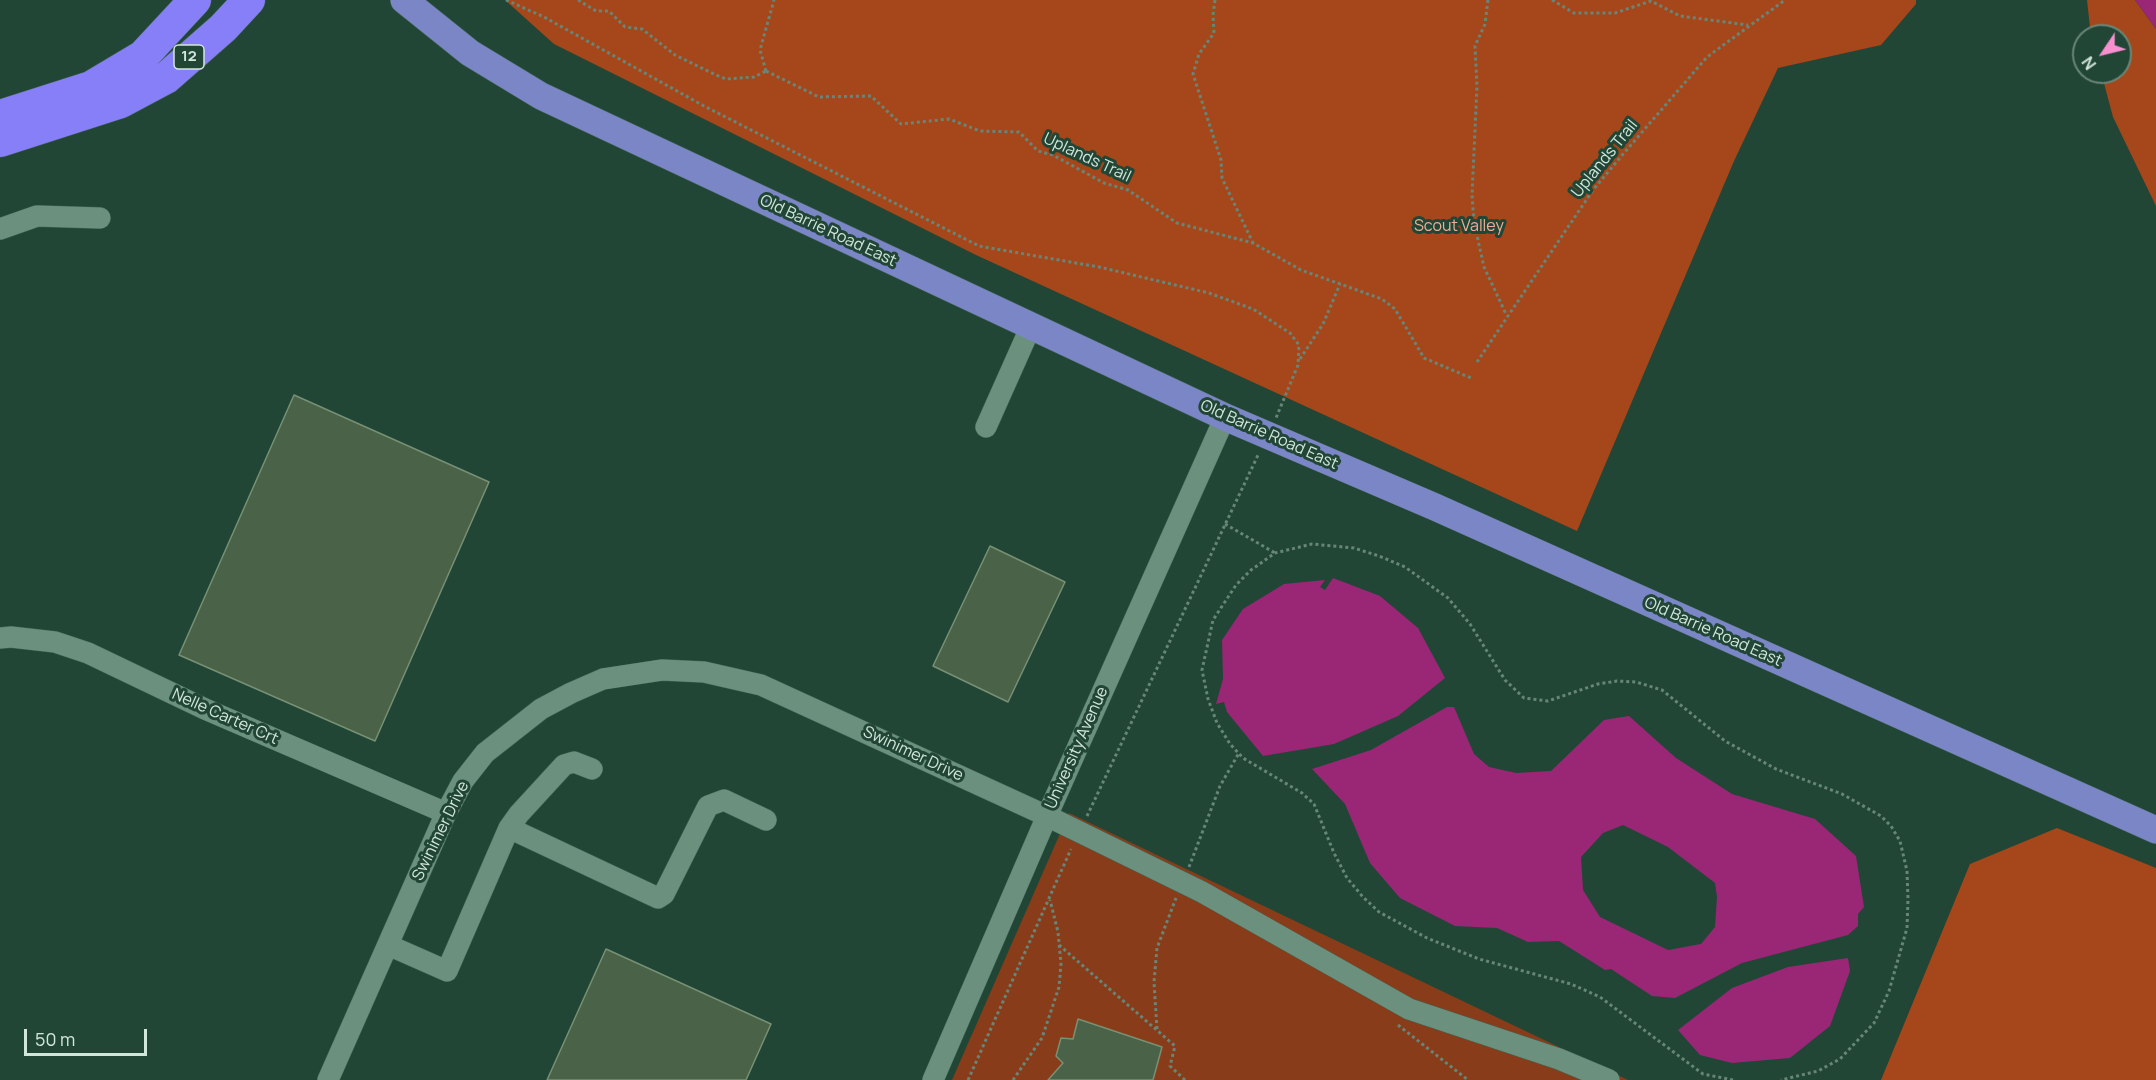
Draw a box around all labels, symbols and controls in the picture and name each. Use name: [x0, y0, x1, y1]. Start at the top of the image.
north arrow: [2072, 24, 2132, 84]
road number: 12: [174, 45, 204, 69]
text: N: [2077, 52, 2101, 74]
street label: Uplands Trail: [1568, 116, 1642, 202]
street label: Uplands Trail: [1040, 129, 1134, 187]
street label: Old Barrie Road East: [757, 191, 899, 271]
park label: Scout Valley: [1414, 217, 1504, 237]
street label: Old Barrie Road East: [1197, 396, 1341, 474]
street label: Old Barrie Road East: [1641, 593, 1785, 671]
street label: University Avenue: [1041, 684, 1113, 812]
street label: Nelle Carter Crt: [169, 685, 281, 749]
street label: Swinimer Drive: [860, 722, 966, 786]
street label: Swinimer Drive: [409, 778, 473, 884]
scale bar: [27, 1017, 150, 1055]
text: 50 m: [35, 1027, 75, 1051]

